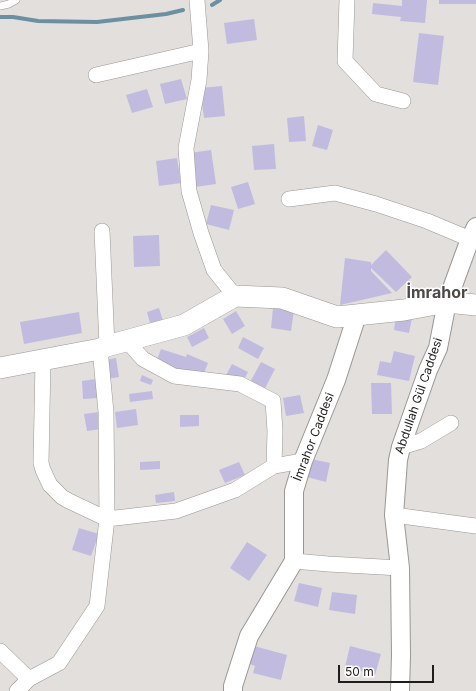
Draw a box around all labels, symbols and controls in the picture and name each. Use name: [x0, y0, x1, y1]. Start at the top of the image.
district label: İmrahor: [407, 283, 467, 303]
street label: Abdullah Gül Caddesi: [392, 336, 446, 456]
street label: İmrahor Caddesi: [291, 391, 337, 483]
scale bar: [340, 657, 436, 683]
text: 50 m: [345, 664, 374, 679]

